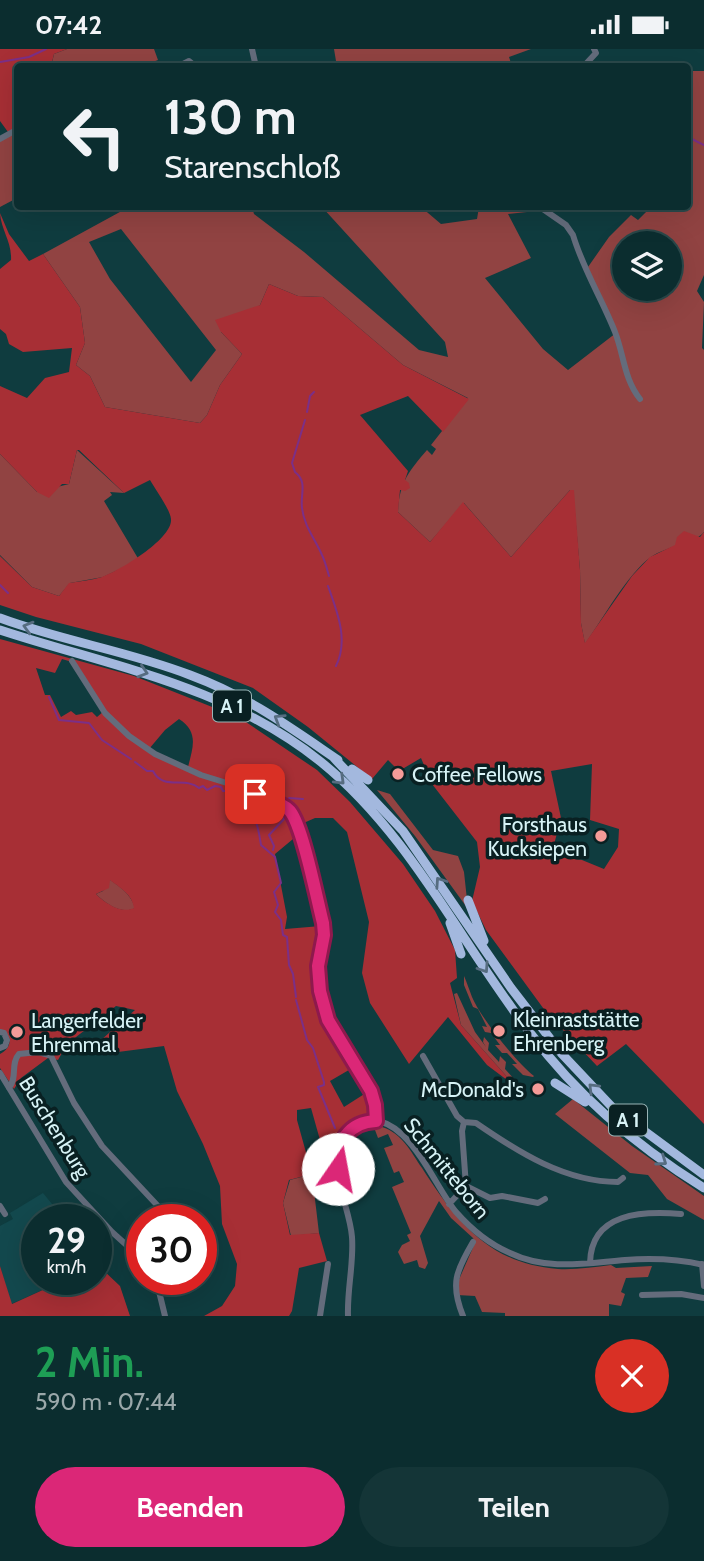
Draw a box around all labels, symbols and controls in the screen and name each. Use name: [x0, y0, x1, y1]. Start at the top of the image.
text: 07:42: [35, 9, 102, 41]
text: 130 m: [164, 87, 297, 146]
icon: left: [49, 91, 140, 182]
text: Starenschloß: [164, 147, 341, 186]
map controls: [612, 231, 682, 301]
button: layers: [612, 231, 682, 301]
one-way arrow: [22, 621, 34, 635]
one-way arrow: [137, 663, 149, 678]
road number: A 1: [213, 691, 251, 721]
one-way arrow: [274, 714, 287, 727]
place label: Coffee Fellows: [412, 762, 542, 787]
pin: [225, 764, 285, 824]
marker: Coffee Fellows: [390, 766, 406, 782]
one-way arrow: [332, 772, 345, 785]
icon: arrive: [236, 775, 274, 813]
place label: Forsthaus Kucksiepen: [488, 812, 587, 861]
marker: Forsthaus Kucksiepen: [593, 828, 609, 844]
one-way arrow: [435, 877, 448, 890]
one-way arrow: [476, 960, 488, 973]
place label: Kleinraststätte Ehrenberg: [513, 1007, 640, 1056]
place label: Langerfelder Ehrenmal: [31, 1008, 143, 1057]
marker: Kleinraststätte Ehrenberg: [491, 1023, 507, 1039]
marker: Langerfelder Ehrenmal: [9, 1024, 25, 1040]
street label: Buschenburg: [14, 1072, 96, 1183]
place label: McDonald's: [421, 1077, 524, 1102]
marker: McDonald's: [530, 1081, 546, 1097]
one-way arrow: [588, 1083, 601, 1096]
road number: A 1: [609, 1105, 647, 1135]
street label: Schmitteborn: [399, 1113, 495, 1223]
position arrow: [301, 1132, 375, 1206]
one-way arrow: [654, 1153, 667, 1165]
speed limit sign: 30: [126, 1204, 217, 1295]
text: 29: [47, 1219, 86, 1262]
text: km/h: [47, 1256, 86, 1278]
text: 2 Min.: [35, 1336, 144, 1388]
button: close: [595, 1339, 669, 1413]
text: 590 m · 07:44: [35, 1388, 176, 1416]
button: Beenden: [35, 1467, 345, 1547]
button: Teilen: [359, 1467, 669, 1547]

